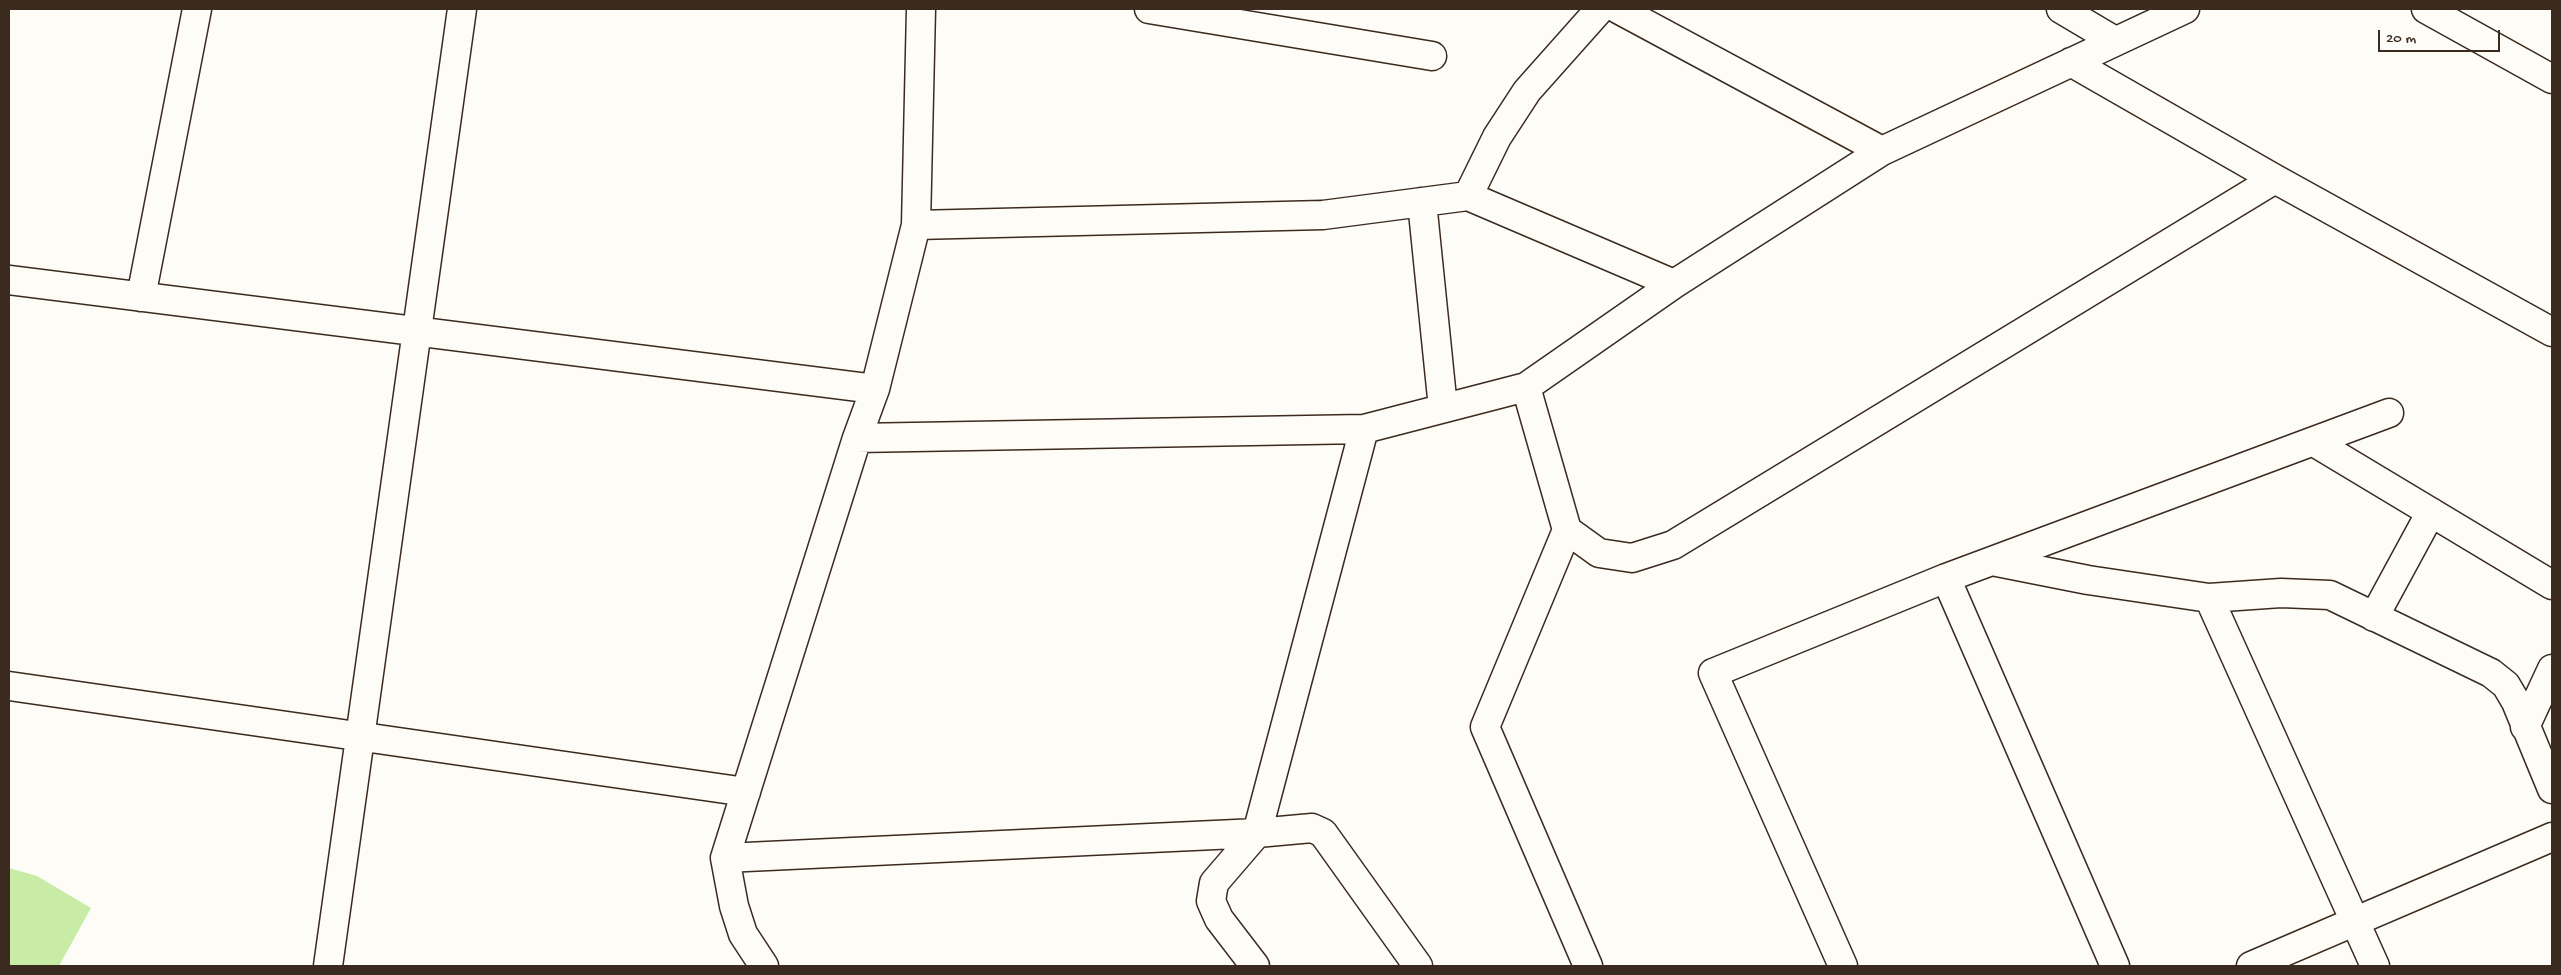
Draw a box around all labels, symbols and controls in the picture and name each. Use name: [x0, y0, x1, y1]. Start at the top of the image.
scale bar: [2381, 20, 2504, 52]
text: 20 m: [2386, 30, 2416, 48]

